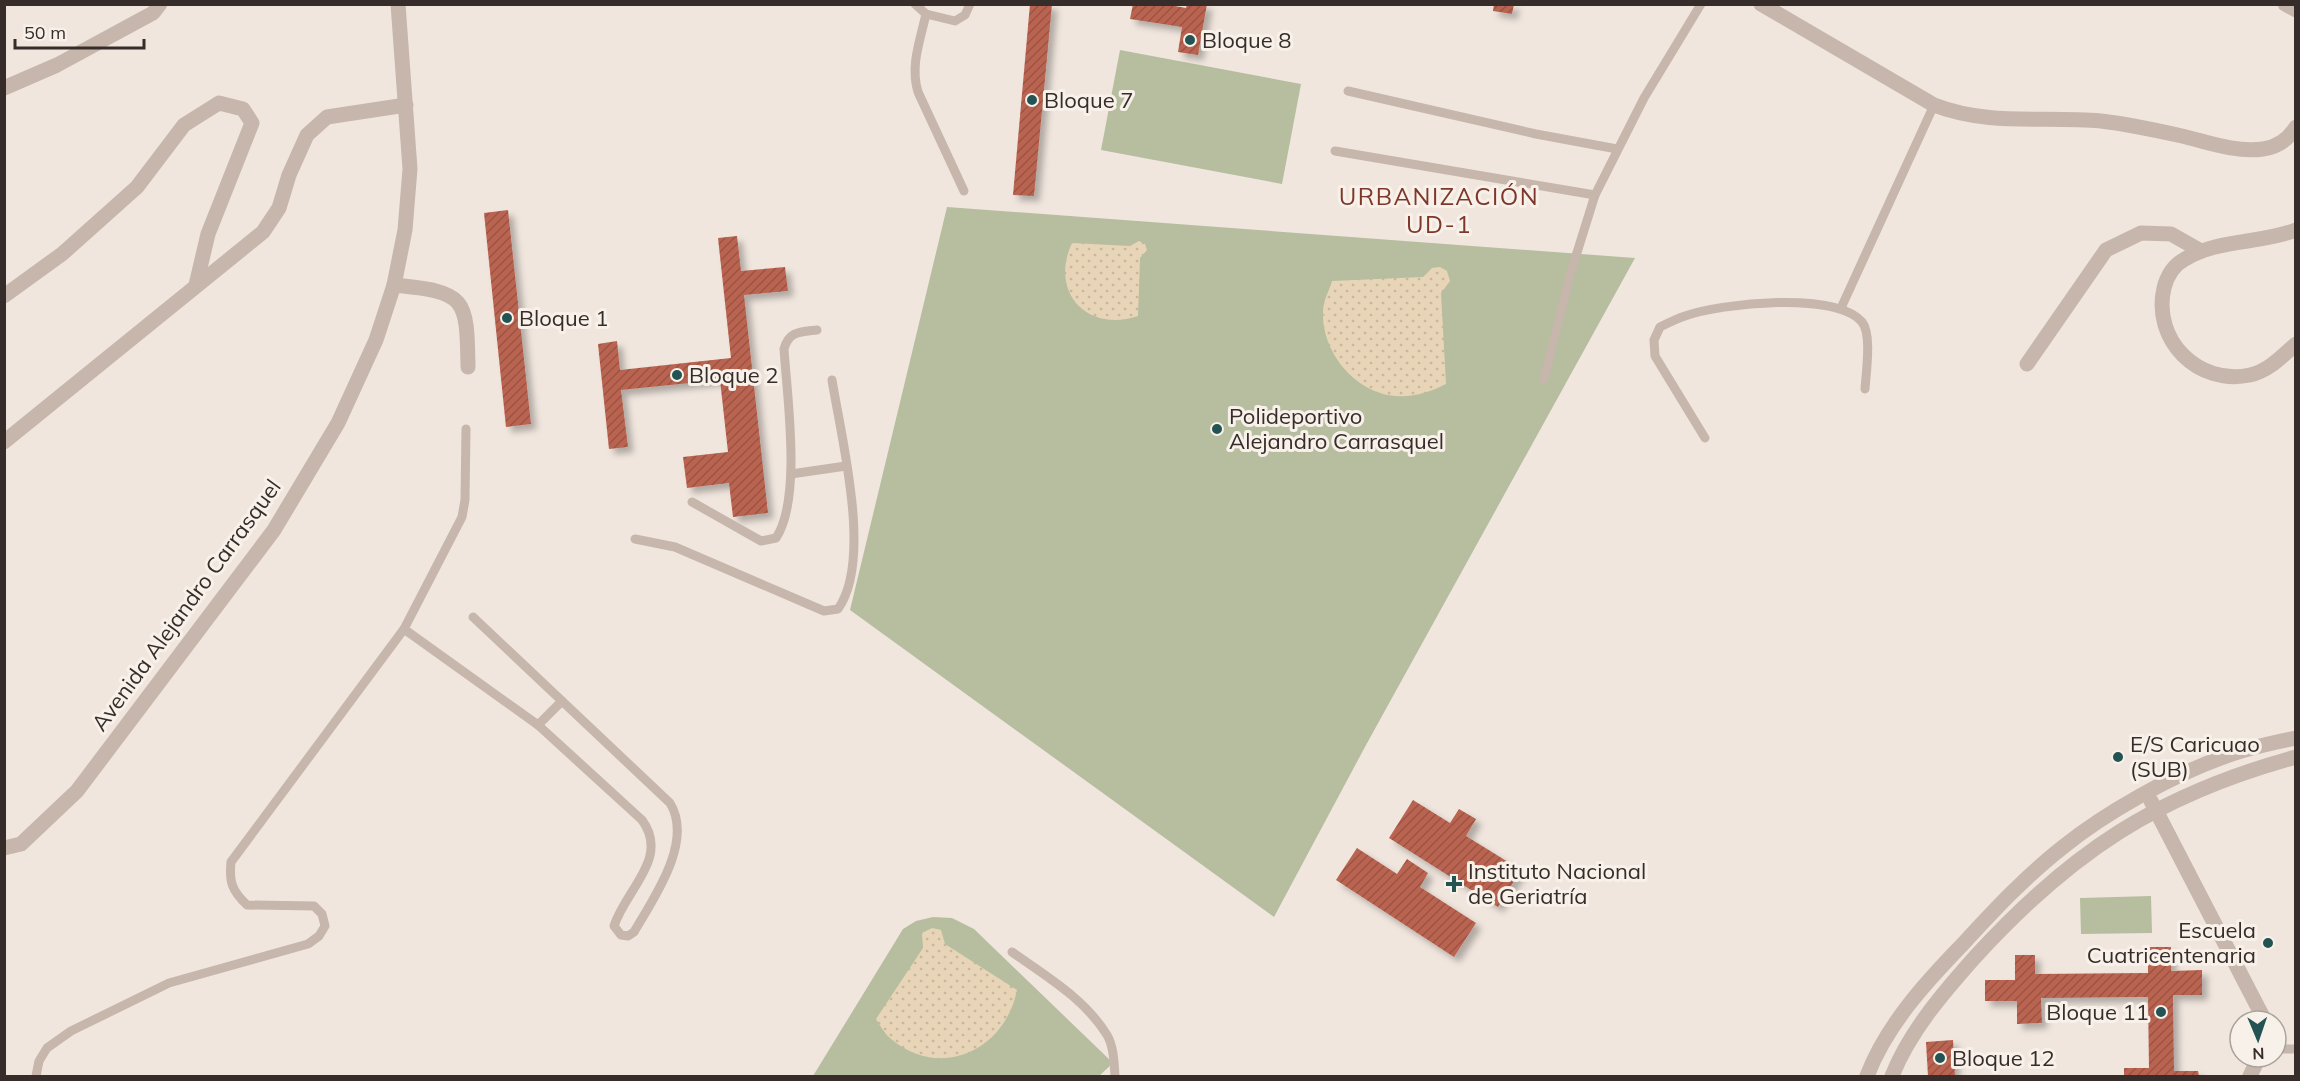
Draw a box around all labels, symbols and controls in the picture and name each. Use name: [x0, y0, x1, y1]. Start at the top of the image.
scale bar: [15, 12, 144, 50]
text: 50 m: [24, 21, 66, 44]
place label: Bloque 8: [1202, 26, 1292, 54]
marker: Bloque 8: [1183, 33, 1197, 47]
place label: Bloque 7: [1044, 86, 1134, 114]
marker: Bloque 7: [1025, 93, 1039, 107]
district label: URBANIZACIÓN UD-1: [1339, 181, 1539, 239]
place label: Bloque 1: [519, 304, 609, 332]
marker: Bloque 1: [500, 311, 514, 325]
place label: Bloque 2: [689, 361, 779, 389]
marker: Bloque 2: [670, 368, 684, 382]
place label: Polideportivo Alejandro Carrasquel: [1229, 402, 1444, 455]
marker: Polideportivo Alejandro Carrasquel: [1210, 422, 1224, 436]
street label: Avenida Alejandro Carrasquel: [85, 474, 287, 736]
place label: E/S Caricuao (SUB): [2130, 730, 2260, 783]
marker: E/S Caricuao (SUB): [2111, 750, 2125, 764]
place label: Instituto Nacional de Geriatría: [1468, 857, 1646, 910]
marker: Instituto Nacional de Geriatría: [1445, 875, 1463, 893]
place label: Escuela Cuatricentenaria: [2087, 916, 2256, 969]
marker: Escuela Cuatricentenaria: [2261, 936, 2275, 950]
place label: Bloque 11: [2046, 998, 2149, 1026]
marker: Bloque 11: [2154, 1005, 2168, 1019]
north arrow: [2228, 1009, 2288, 1069]
place label: Bloque 12: [1952, 1044, 2055, 1072]
text: N: [2252, 1044, 2265, 1064]
marker: Bloque 12: [1933, 1051, 1947, 1065]

